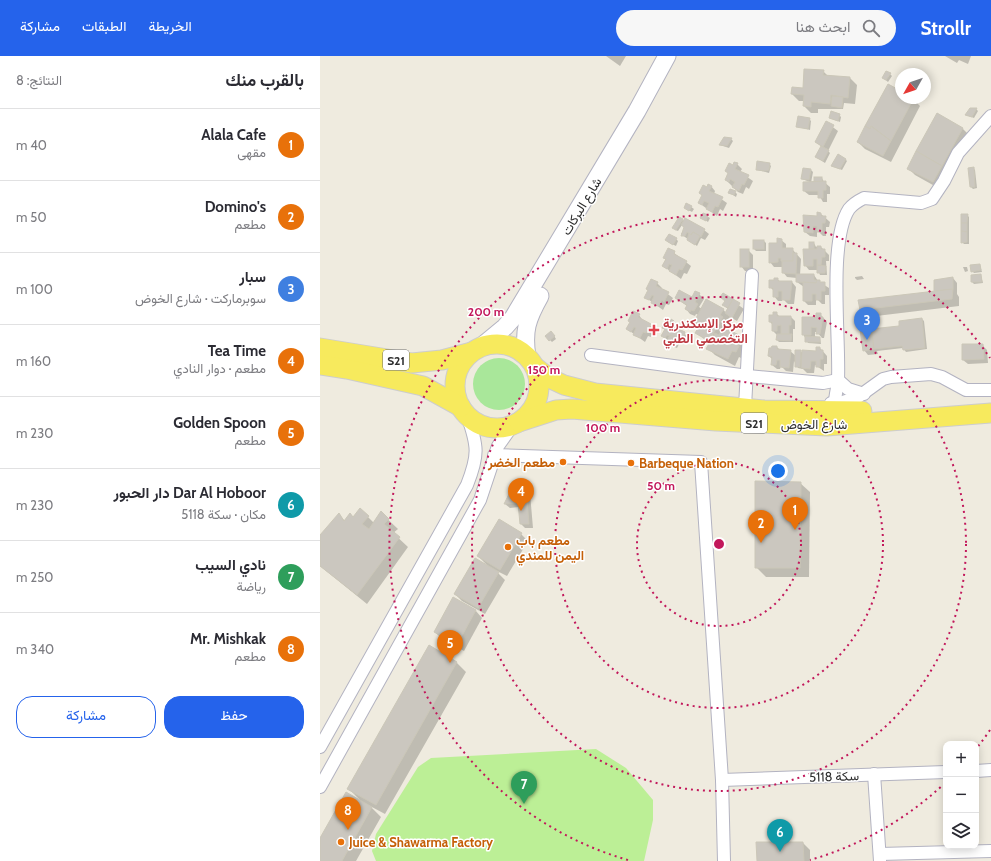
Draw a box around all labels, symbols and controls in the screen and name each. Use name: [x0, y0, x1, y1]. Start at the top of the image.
search box: [616, 10, 896, 46]
text: مشاركة: [20, 17, 60, 35]
text: الطبقات: [82, 17, 126, 35]
text: الخريطة: [148, 17, 192, 35]
icon: search: [860, 17, 882, 39]
text: Strollr: [920, 17, 971, 40]
text: ابحث هنا: [796, 18, 850, 36]
north arrow: [895, 68, 931, 104]
text: بالقرب منك: [226, 70, 304, 90]
text: النتائج: 8: [16, 72, 62, 88]
text: Alala Cafe: [201, 126, 266, 144]
text: 40 m: [16, 137, 47, 153]
text: 1: [289, 137, 293, 153]
text: مقهى: [237, 144, 266, 160]
street label: شارع البركات: [557, 174, 606, 239]
text: Domino's: [205, 198, 266, 216]
text: 50 m: [16, 209, 46, 225]
text: 2: [288, 209, 294, 225]
text: مطعم: [235, 216, 266, 232]
text: سبار: [239, 268, 266, 286]
text: 100 m: [16, 281, 53, 297]
text: 3: [288, 281, 295, 297]
text: سوبرماركت · شارع الخوض: [135, 290, 266, 306]
text: 200 m: [468, 304, 504, 319]
pin: 3: [854, 307, 880, 340]
place label: مركز الإسكندرية التخصصي الطبي: [663, 315, 748, 349]
marker: مركز الإسكندرية التخصصي الطبي: [648, 324, 660, 336]
text: Tea Time: [208, 342, 266, 360]
road number: S21: [383, 350, 409, 370]
text: 160 m: [16, 353, 51, 369]
text: 4: [287, 353, 295, 369]
text: مطعم · دوار النادي: [173, 360, 266, 376]
text: 150 m: [528, 362, 560, 377]
road number: S21: [741, 413, 767, 433]
text: Golden Spoon: [173, 414, 266, 432]
street label: شارع الخوض: [781, 416, 847, 434]
text: 100 m: [586, 420, 620, 435]
text: 230 m: [16, 425, 53, 441]
text: 5: [288, 425, 295, 441]
text: مطعم: [235, 432, 266, 448]
place label: مطعم الخضر: [487, 454, 555, 471]
place label: Barbeque Nation: [639, 455, 734, 471]
marker: مطعم الخضر: [558, 457, 568, 467]
marker: Barbeque Nation: [626, 458, 636, 468]
your location: [768, 461, 788, 481]
pin: 4: [508, 478, 534, 511]
text: 50 m: [647, 478, 675, 493]
text: Dar Al Hoboor دار الحبور: [113, 484, 266, 502]
text: 230 m: [16, 497, 53, 513]
text: 6: [287, 497, 295, 513]
pin: 1: [782, 497, 808, 530]
text: مكان · سكة 5118: [181, 506, 266, 522]
pin: 2: [748, 510, 774, 543]
place label: مطعم باب اليمن للمندي: [516, 532, 584, 566]
centre of rings: [712, 537, 726, 551]
marker: مطعم باب اليمن للمندي: [503, 542, 513, 552]
text: نادي السيب: [195, 556, 266, 574]
text: 250 m: [16, 569, 53, 585]
text: 7: [288, 569, 294, 585]
text: رياضة: [236, 578, 266, 594]
text: Mr. Mishkak: [190, 630, 266, 648]
pin: 5: [437, 630, 463, 663]
text: 340 m: [16, 641, 54, 657]
text: 8: [287, 641, 295, 657]
text: مطعم: [235, 648, 266, 664]
button: مشاركة: [16, 696, 156, 738]
button: حفظ: [164, 696, 304, 738]
map controls: [943, 741, 979, 849]
button: +: [943, 741, 979, 777]
street label: سكة 5118: [809, 767, 859, 785]
pin: 7: [511, 771, 537, 804]
button: −: [943, 777, 979, 813]
pin: 8: [335, 797, 361, 830]
button: layers: [943, 813, 979, 849]
pin: 6: [767, 819, 793, 852]
place label: Juice & Shawarma Factory: [348, 834, 493, 850]
marker: Juice & Shawarma Factory: [336, 837, 346, 847]

